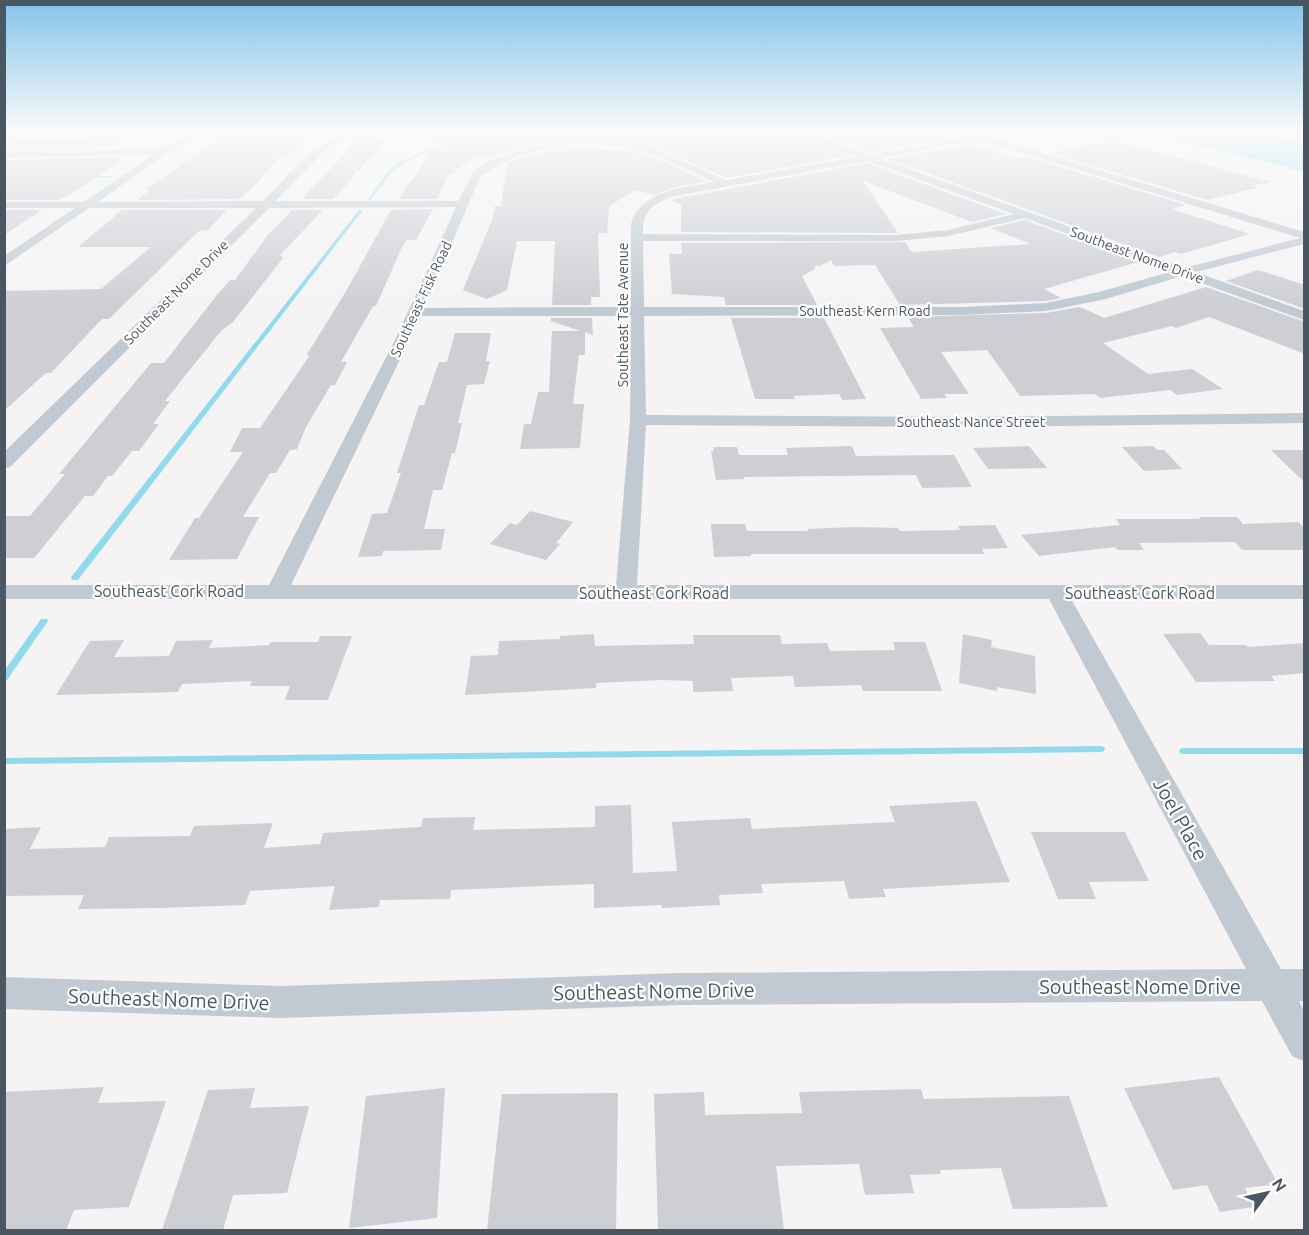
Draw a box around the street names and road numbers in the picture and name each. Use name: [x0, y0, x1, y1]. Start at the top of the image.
street label: Southeast Nome Drive: [1068, 223, 1206, 287]
street label: Southeast Nome Drive: [120, 236, 232, 348]
street label: Southeast Fisk Road: [387, 238, 455, 360]
street label: Southeast Tate Avenue: [615, 243, 631, 387]
street label: Southeast Kern Road: [799, 303, 931, 319]
street label: Southeast Nance Street: [897, 414, 1046, 430]
street label: Southeast Cork Road: [94, 582, 244, 600]
street label: Southeast Cork Road: [579, 584, 729, 602]
street label: Southeast Cork Road: [1065, 584, 1215, 602]
street label: Joel Place: [1149, 774, 1213, 864]
street label: Southeast Nome Drive: [1039, 975, 1241, 998]
street label: Southeast Nome Drive: [553, 978, 755, 1004]
street label: Southeast Nome Drive: [68, 984, 270, 1014]

